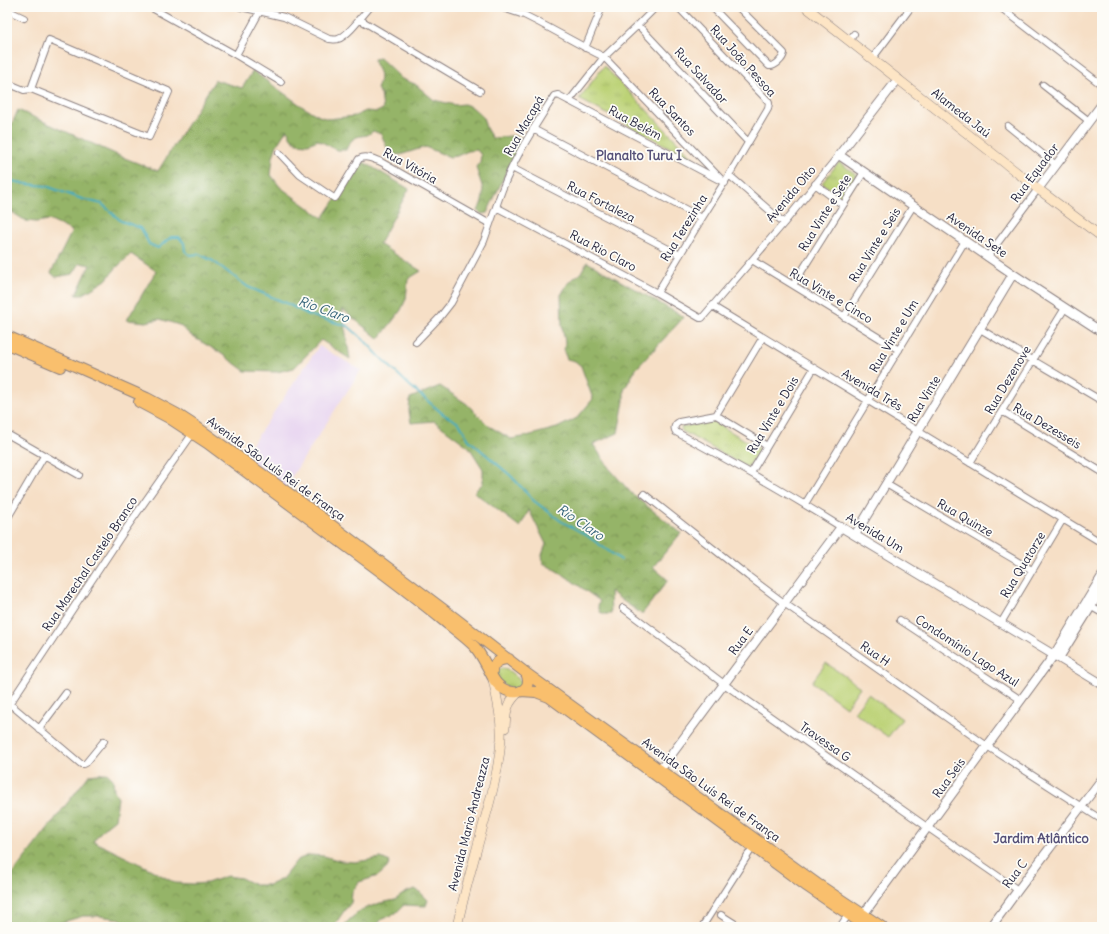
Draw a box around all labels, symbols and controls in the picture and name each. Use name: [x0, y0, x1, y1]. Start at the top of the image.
street label: Rua João Pessoa: [707, 22, 780, 100]
street label: Rua Salvador: [671, 44, 731, 107]
street label: Rua Santos: [646, 85, 699, 139]
street label: Alameda Jaú: [929, 85, 994, 140]
street label: Rua Macapá: [500, 93, 547, 159]
street label: Rua Belém: [606, 102, 665, 143]
street label: Rua Equador: [1007, 140, 1062, 205]
street label: Rua Vitória: [381, 145, 440, 187]
district label: Planalto Turu I: [596, 147, 682, 164]
street label: Avenida Oito: [763, 162, 819, 225]
street label: Rua Vinte e Sete: [795, 172, 854, 254]
street label: Rua Fortaleza: [565, 178, 638, 225]
street label: Rua Terezinha: [657, 191, 710, 264]
street label: Rua Vinte e Seis: [846, 205, 903, 285]
street label: Avenida Sete: [944, 209, 1010, 260]
street label: Rua Rio Claro: [567, 227, 639, 274]
street label: Rua Vinte e Cinco: [787, 265, 876, 326]
water label: Rio Claro: [296, 292, 352, 327]
street label: Rua Vinte e Um: [866, 296, 921, 375]
street label: Rua Dezenove: [981, 343, 1034, 417]
street label: Avenida Três: [839, 366, 905, 414]
street label: Rua Vinte e Dois: [744, 373, 801, 456]
street label: Rua Vinte: [904, 373, 943, 425]
street label: Rua Dezesseis: [1011, 399, 1084, 452]
street label: Avenida São Luís Rei de França: [204, 413, 348, 524]
street label: Rua Marechal Castelo Branco: [39, 493, 140, 634]
street label: Rua Quinze: [935, 496, 996, 540]
water label: Rio Claro: [554, 501, 608, 545]
street label: Avenida Um: [844, 509, 907, 556]
street label: Rua Quatorze: [997, 529, 1048, 601]
street label: Condomínio Lago Azul: [913, 612, 1022, 690]
street label: Rua E: [725, 624, 756, 658]
street label: Rua H: [858, 638, 893, 669]
street label: Travessa G: [797, 719, 854, 765]
street label: Avenida São Luís Rei de França: [639, 734, 783, 845]
street label: Avenida Mario Andreazza: [445, 755, 492, 893]
street label: Rua Seis: [929, 755, 968, 801]
district label: Jardim Atlântico: [993, 830, 1089, 847]
street label: Rua C: [999, 856, 1030, 891]

